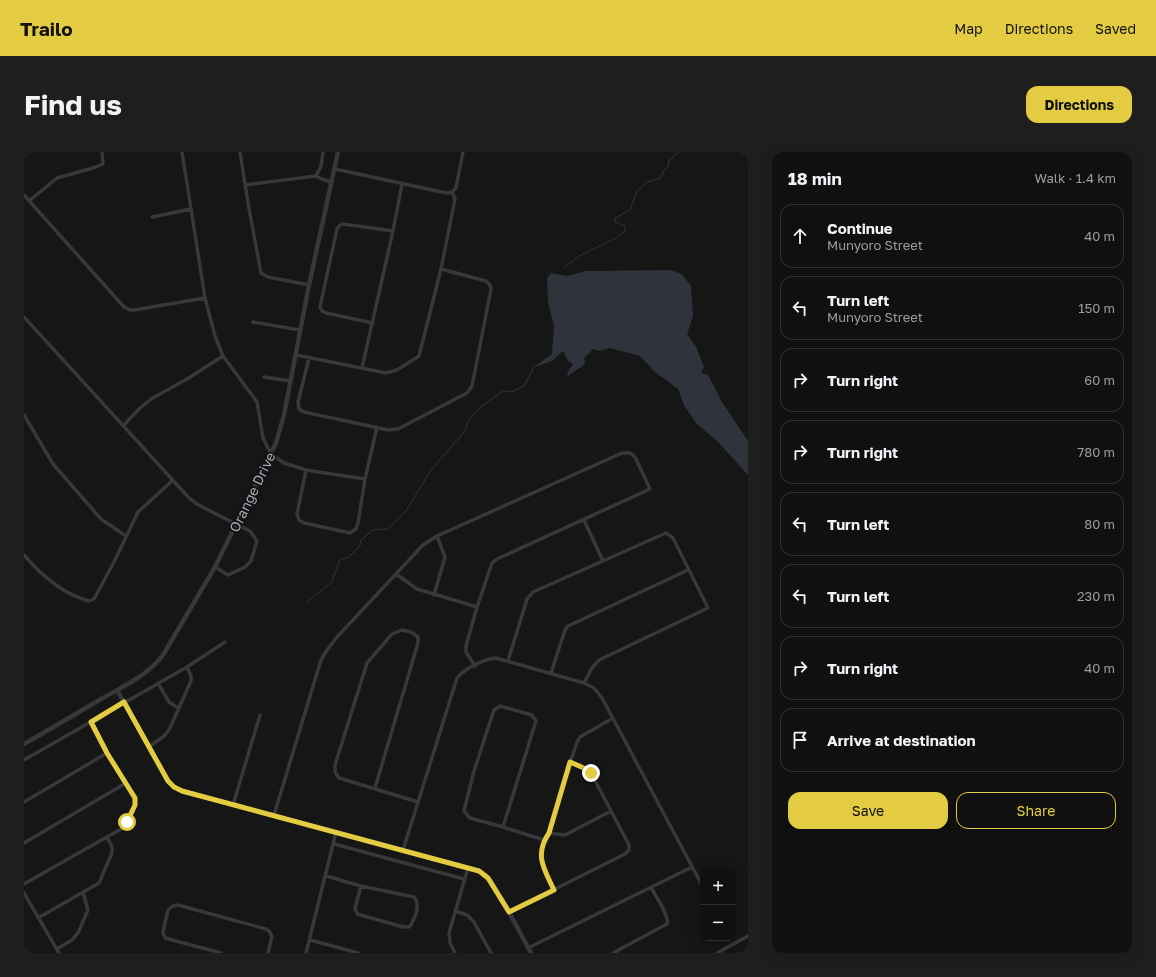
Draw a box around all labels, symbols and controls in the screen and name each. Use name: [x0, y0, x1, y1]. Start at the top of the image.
text: Trailo: [20, 17, 73, 40]
text: Map: [954, 20, 983, 37]
text: Directions: [1005, 20, 1073, 37]
text: Saved: [1095, 20, 1136, 37]
button: Directions: [1026, 86, 1132, 123]
text: Find us: [24, 88, 122, 121]
text: 18 min: [788, 168, 842, 189]
text: Walk · 1.4 km: [1035, 170, 1116, 186]
text: Continue: [827, 219, 893, 237]
icon: ahead: [789, 225, 811, 247]
text: 40 m: [1084, 228, 1115, 244]
text: Munyoro Street: [827, 237, 923, 253]
text: Turn left: [827, 291, 889, 309]
icon: left: [789, 297, 811, 319]
text: 150 m: [1078, 300, 1115, 316]
text: Munyoro Street: [827, 309, 923, 325]
icon: right: [789, 369, 811, 391]
text: Turn right: [827, 371, 898, 389]
text: 60 m: [1084, 372, 1115, 388]
icon: right: [789, 441, 811, 463]
text: Turn right: [827, 443, 898, 461]
text: 780 m: [1077, 444, 1115, 460]
street label: Orange Drive: [225, 449, 279, 535]
icon: left: [789, 513, 811, 535]
text: Turn left: [827, 515, 889, 533]
text: 80 m: [1084, 516, 1115, 532]
icon: left: [789, 585, 811, 607]
text: Turn left: [827, 587, 889, 605]
text: 230 m: [1077, 588, 1115, 604]
icon: right: [789, 657, 811, 679]
text: Turn right: [827, 659, 898, 677]
text: 40 m: [1084, 660, 1115, 676]
icon: arrive: [789, 729, 811, 751]
text: Arrive at destination: [827, 731, 976, 749]
route end: [582, 764, 600, 782]
button: Save: [788, 792, 948, 829]
button: Share: [956, 792, 1116, 829]
route start: [118, 813, 136, 831]
map controls: [700, 869, 736, 941]
button: +: [700, 869, 736, 905]
button: −: [700, 905, 736, 941]

